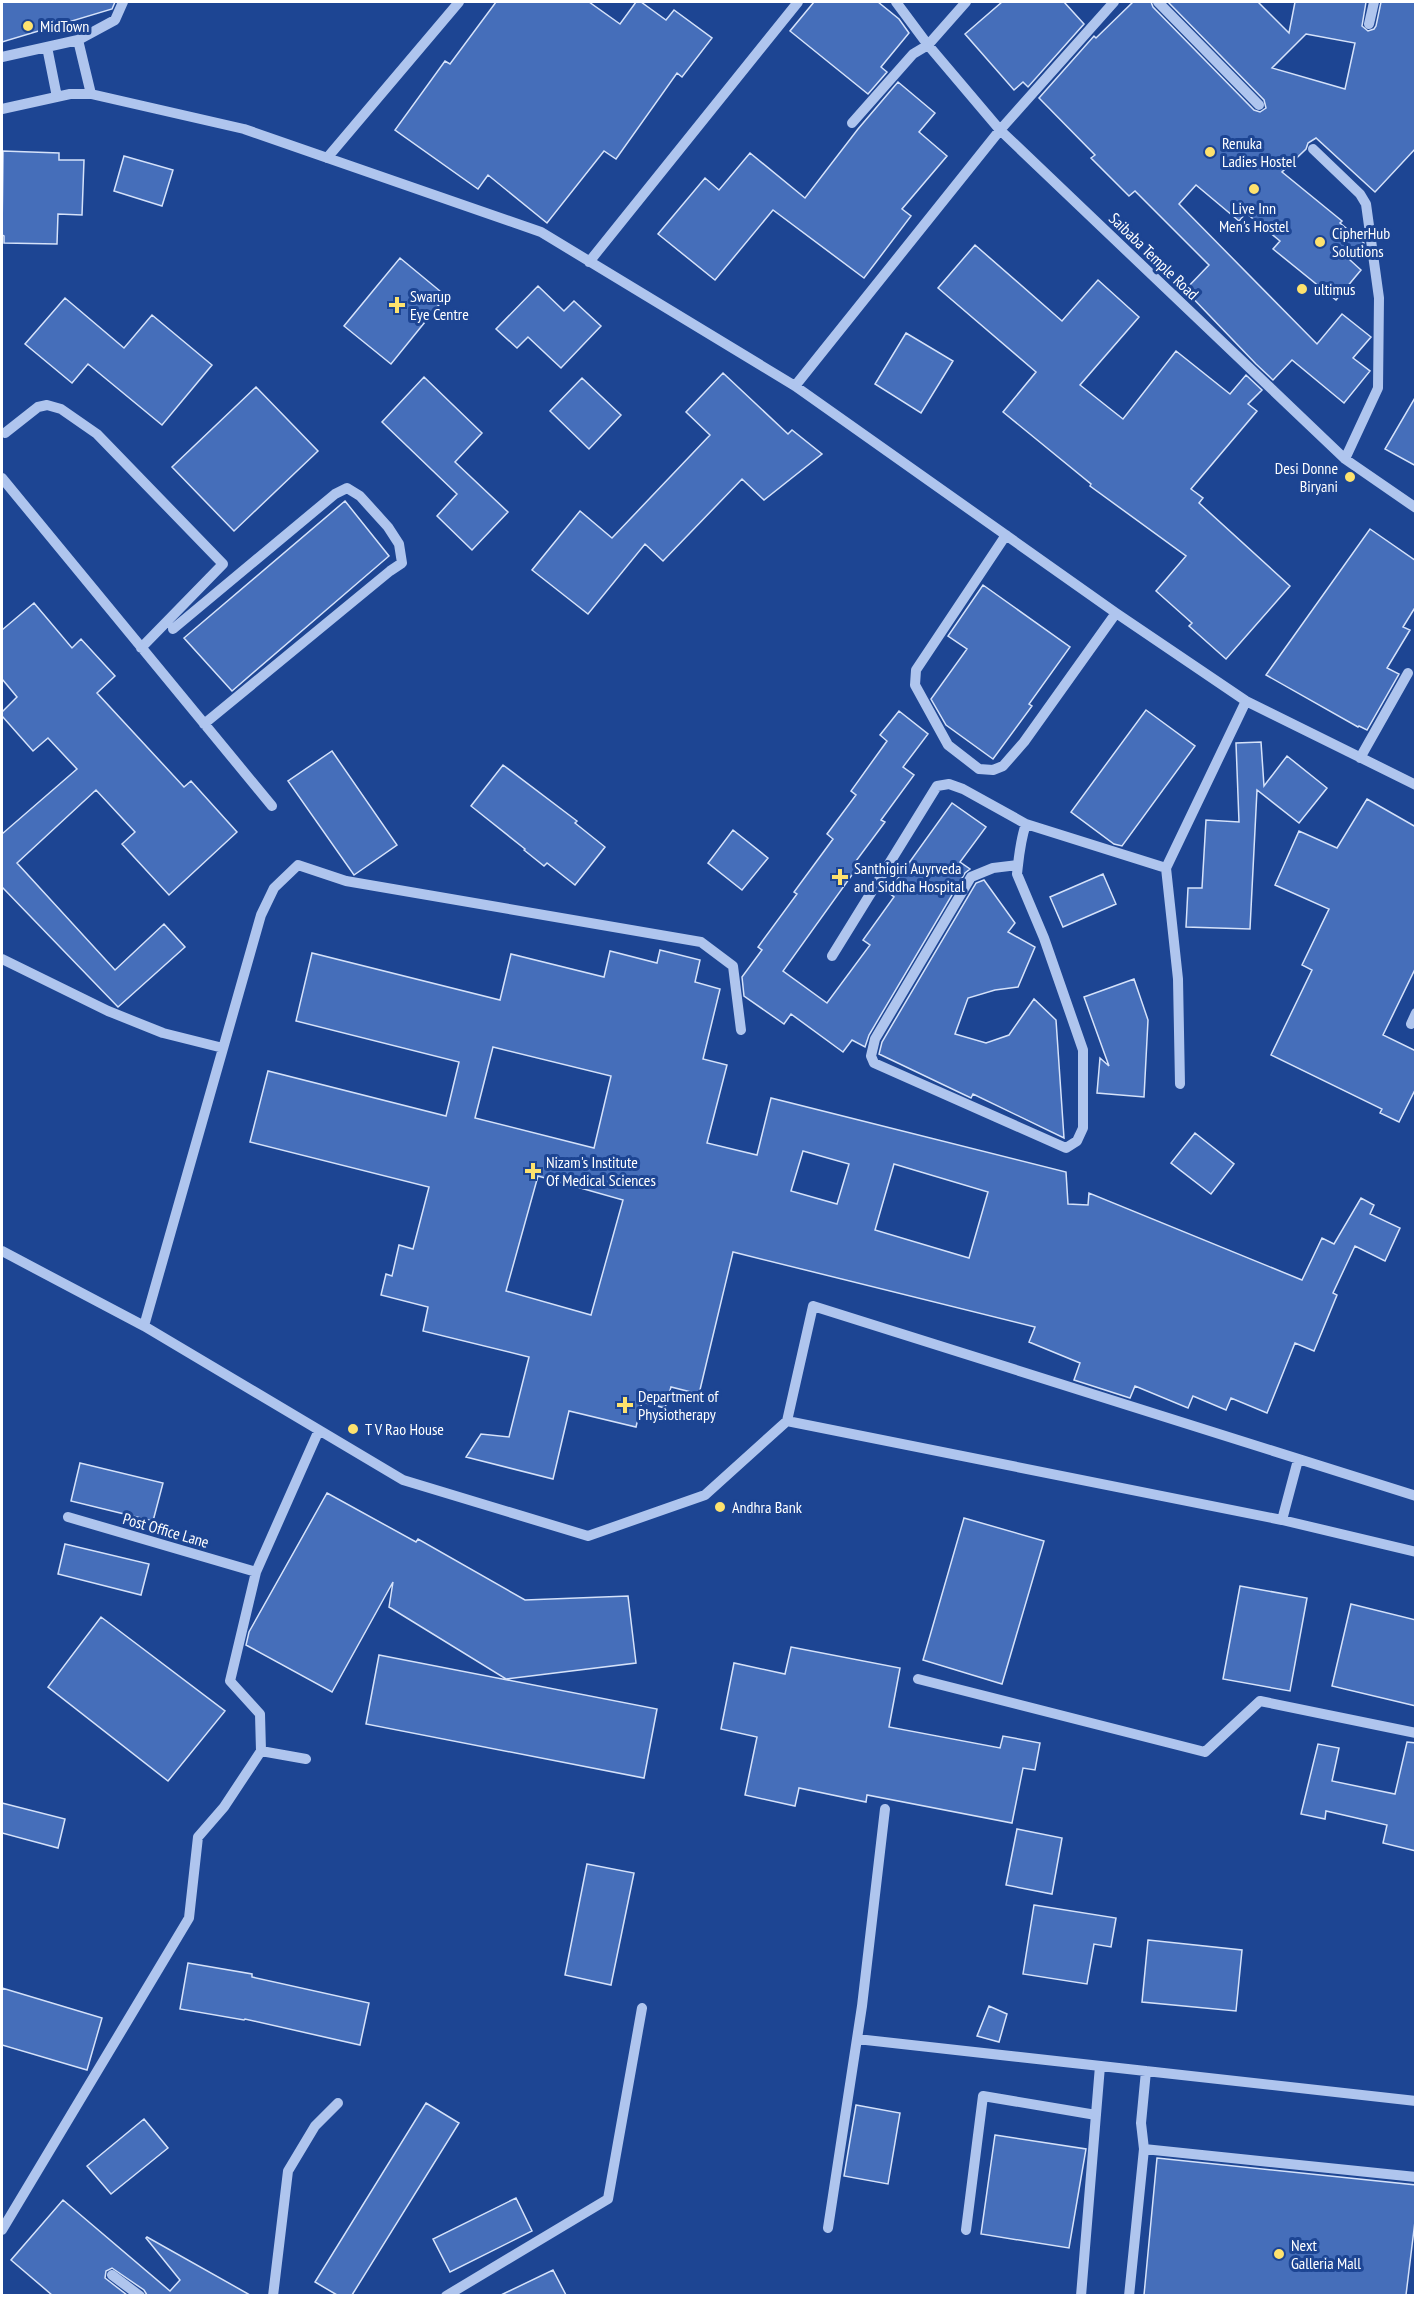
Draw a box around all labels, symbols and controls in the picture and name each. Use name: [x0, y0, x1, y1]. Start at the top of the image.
place label: MidTown: [40, 16, 89, 36]
marker: MidTown: [21, 19, 35, 33]
place label: Renuka Ladies Hostel: [1222, 133, 1296, 171]
marker: Renuka Ladies Hostel: [1203, 145, 1217, 159]
marker: Live Inn Men's Hostel: [1247, 182, 1261, 196]
place label: Live Inn Men's Hostel: [1219, 198, 1289, 236]
street label: Saibaba Temple Road: [1105, 208, 1203, 304]
place label: CipherHub Solutions: [1332, 223, 1390, 261]
marker: CipherHub Solutions: [1313, 235, 1327, 249]
place label: ultimus: [1314, 279, 1355, 299]
marker: ultimus: [1295, 282, 1309, 296]
place label: Swarup Eye Centre: [410, 286, 469, 324]
marker: Swarup Eye Centre: [388, 296, 406, 314]
place label: Desi Donne Biryani: [1275, 458, 1338, 496]
marker: Desi Donne Biryani: [1343, 470, 1357, 484]
place label: Santhigiri Auyrveda and Siddha Hospital: [854, 858, 965, 896]
marker: Santhigiri Auyrveda and Siddha Hospital: [831, 868, 849, 886]
place label: Nizam's Institute Of Medical Sciences: [546, 1152, 656, 1190]
marker: Nizam's Institute Of Medical Sciences: [524, 1162, 542, 1180]
place label: Department of Physiotherapy: [638, 1386, 719, 1424]
marker: Department of Physiotherapy: [616, 1396, 634, 1414]
place label: T V Rao House: [365, 1419, 444, 1439]
marker: T V Rao House: [346, 1422, 360, 1436]
place label: Andhra Bank: [732, 1497, 803, 1517]
marker: Andhra Bank: [713, 1500, 727, 1514]
street label: Post Office Lane: [121, 1508, 211, 1552]
place label: Next Galleria Mall: [1291, 2235, 1361, 2273]
marker: Next Galleria Mall: [1272, 2247, 1286, 2261]

